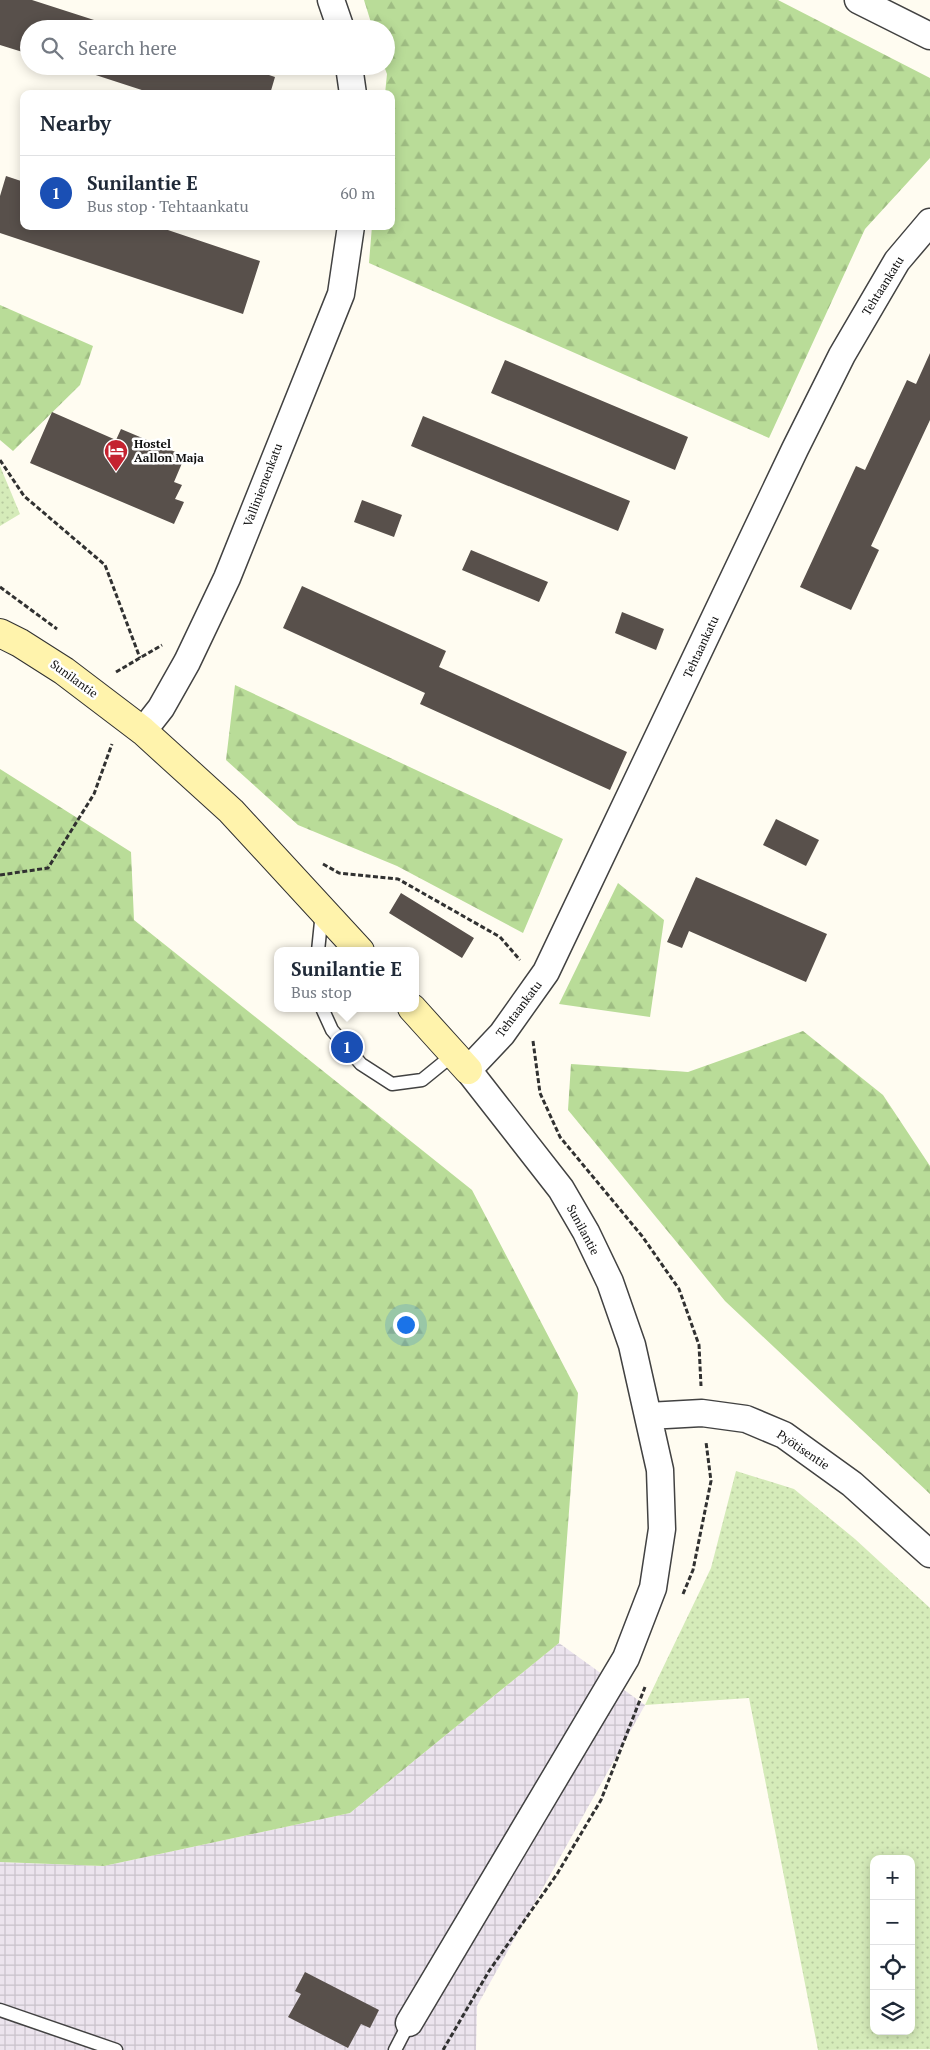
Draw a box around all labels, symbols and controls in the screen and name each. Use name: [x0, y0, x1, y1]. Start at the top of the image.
search box: [20, 20, 395, 75]
icon: search: [38, 34, 66, 62]
text: Search here: [78, 35, 177, 60]
text: Nearby: [40, 109, 111, 137]
text: Sunilantie E: [87, 170, 198, 195]
text: 1: [51, 182, 61, 204]
text: 60 m: [340, 182, 375, 204]
text: Bus stop · Tehtaankatu: [87, 195, 249, 217]
street label: Tehtaankatu: [858, 253, 907, 318]
place label: Hostel Aallon Maja: [134, 436, 204, 465]
hotel icon: Hostel Aallon Maja: [103, 438, 129, 472]
street label: Valliniemenkatu: [240, 441, 285, 529]
street label: Tehtaankatu: [680, 613, 722, 680]
street label: Sunilantie: [48, 656, 101, 701]
popup: [274, 947, 419, 1012]
text: Sunilantie E: [291, 956, 402, 981]
street label: Tehtaankatu: [492, 977, 545, 1040]
text: Bus stop: [291, 981, 352, 1003]
pin: 1: [331, 1028, 363, 1066]
street label: Sunilantie: [564, 1202, 603, 1258]
your location: [393, 1312, 419, 1338]
street label: Pyötisentie: [774, 1427, 832, 1473]
map controls: [870, 1855, 915, 2035]
button: +: [870, 1855, 915, 1900]
button: −: [870, 1900, 915, 1945]
button: locate: [870, 1945, 915, 1990]
button: layers: [870, 1990, 915, 2035]

